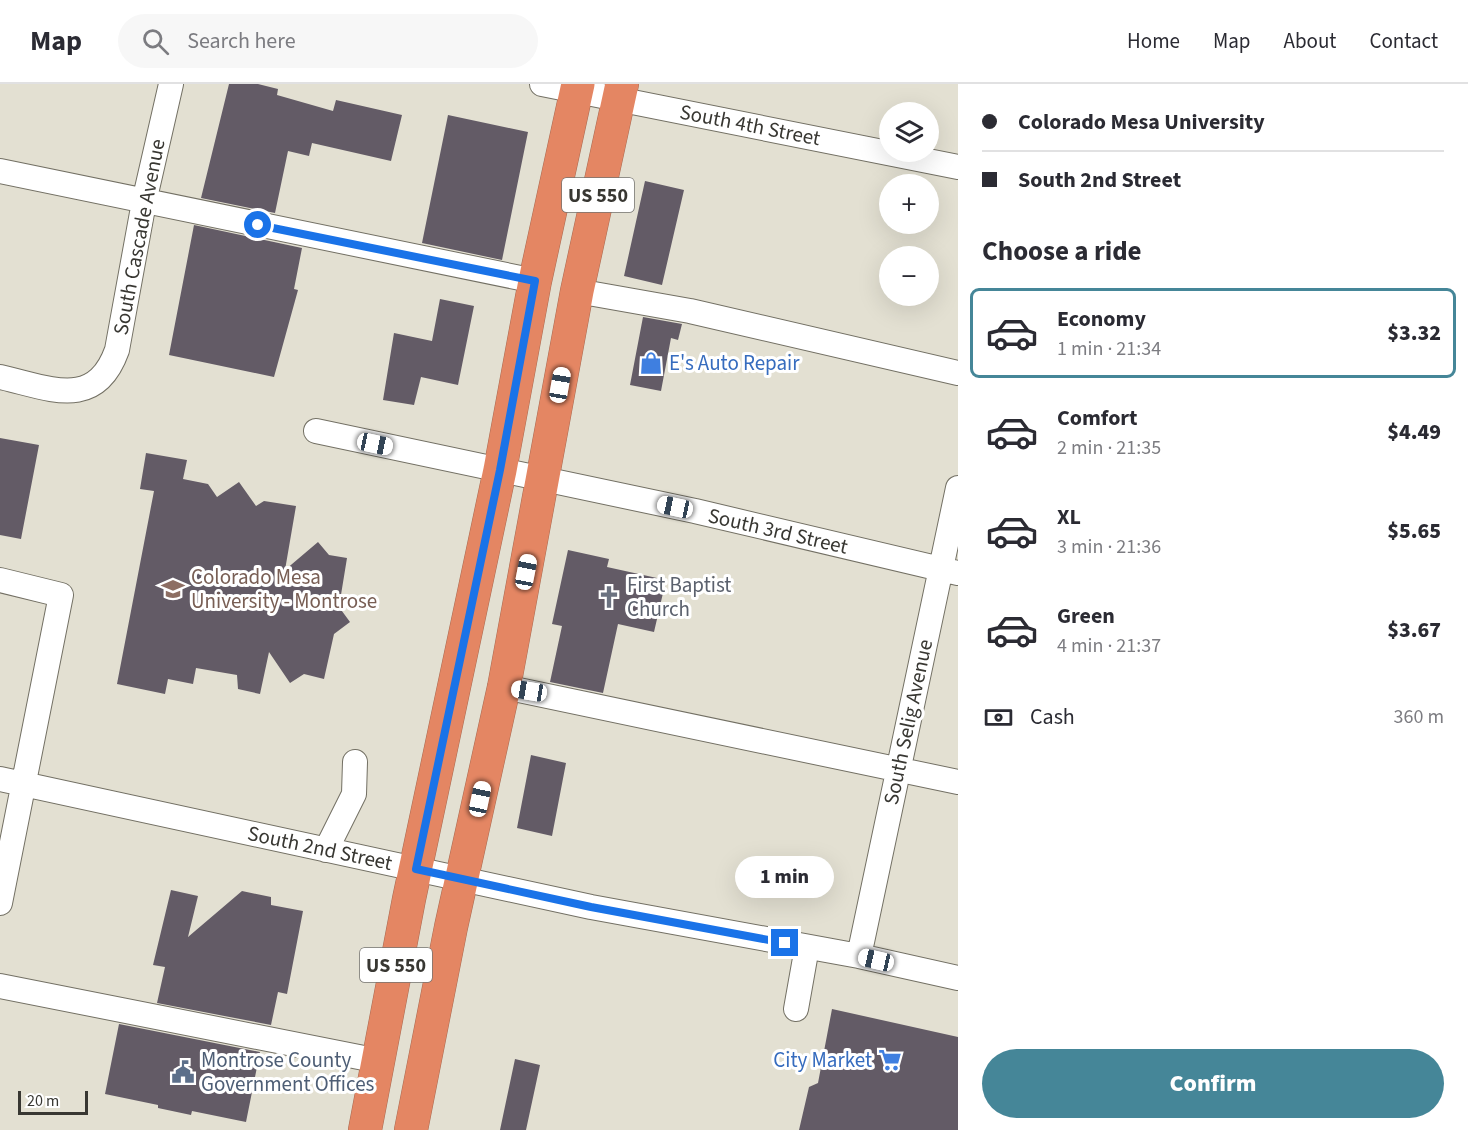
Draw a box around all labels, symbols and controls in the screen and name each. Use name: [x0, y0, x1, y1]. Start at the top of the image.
search box: [118, 14, 538, 68]
text: Map: [30, 21, 82, 61]
icon: search: [139, 25, 172, 58]
text: Search here: [187, 25, 296, 57]
text: Home: [1127, 26, 1180, 56]
text: Map: [1213, 26, 1251, 56]
text: About: [1284, 26, 1336, 56]
text: Contact: [1369, 26, 1438, 56]
street label: South 4th Street: [677, 97, 823, 153]
map controls: [879, 102, 939, 306]
button: layers: [879, 102, 939, 162]
text: Colorado Mesa University: [1018, 106, 1265, 138]
street label: South Cascade Avenue: [105, 136, 173, 338]
text: South 2nd Street: [1018, 164, 1181, 196]
button: +: [879, 174, 939, 234]
road number: US 550: [562, 178, 634, 212]
route start: [244, 211, 271, 238]
text: Choose a ride: [982, 232, 1142, 271]
button: −: [879, 246, 939, 306]
text: Economy: [1057, 303, 1146, 335]
icon: car: [985, 306, 1039, 360]
text: $3.32: [1387, 317, 1441, 349]
text: 1 min · 21:34: [1057, 335, 1161, 363]
place label: E's Auto Repair: [669, 348, 800, 378]
shop icon: E's Auto Repair: [638, 350, 664, 376]
car: [548, 366, 572, 404]
text: Comfort: [1057, 402, 1138, 434]
icon: car: [985, 405, 1039, 459]
text: $4.49: [1387, 416, 1441, 448]
car: [356, 431, 394, 457]
text: 2 min · 21:35: [1057, 434, 1161, 462]
car: [656, 494, 694, 520]
street label: South 3rd Street: [705, 500, 851, 562]
text: XL: [1057, 501, 1081, 533]
icon: car: [985, 504, 1039, 558]
text: $5.65: [1387, 515, 1441, 547]
text: 3 min · 21:36: [1057, 533, 1161, 561]
car: [514, 553, 538, 591]
place label: Colorado Mesa University - Montrose: [191, 562, 377, 616]
place label: First Baptist Church: [627, 570, 731, 624]
school or university icon: Colorado Mesa University - Montrose: [160, 576, 186, 602]
church icon: First Baptist Church: [596, 584, 622, 610]
text: Green: [1057, 600, 1115, 632]
icon: car: [985, 603, 1039, 657]
text: $3.67: [1387, 614, 1441, 646]
text: 4 min · 21:37: [1057, 632, 1161, 660]
street label: South Selig Avenue: [876, 637, 940, 807]
car: [510, 679, 548, 703]
icon: cash: [982, 701, 1015, 734]
text: Cash: [1030, 701, 1075, 733]
text: 360 m: [1394, 703, 1444, 731]
car: [467, 780, 493, 818]
street label: South 2nd Street: [245, 818, 395, 878]
callout: 1 min: [736, 856, 834, 898]
text: 1 min: [760, 863, 809, 891]
route end: [771, 929, 798, 956]
car: [856, 947, 896, 973]
road number: US 550: [360, 948, 432, 982]
place label: Montrose County Government Offices: [201, 1045, 375, 1099]
place label: City Market: [773, 1045, 872, 1075]
supermarket icon: City Market: [877, 1047, 903, 1073]
button: Confirm: [982, 1049, 1444, 1118]
public building icon: Montrose County Government Offices: [170, 1059, 196, 1085]
scale bar: [18, 1088, 88, 1116]
text: 20 m: [27, 1090, 59, 1112]

